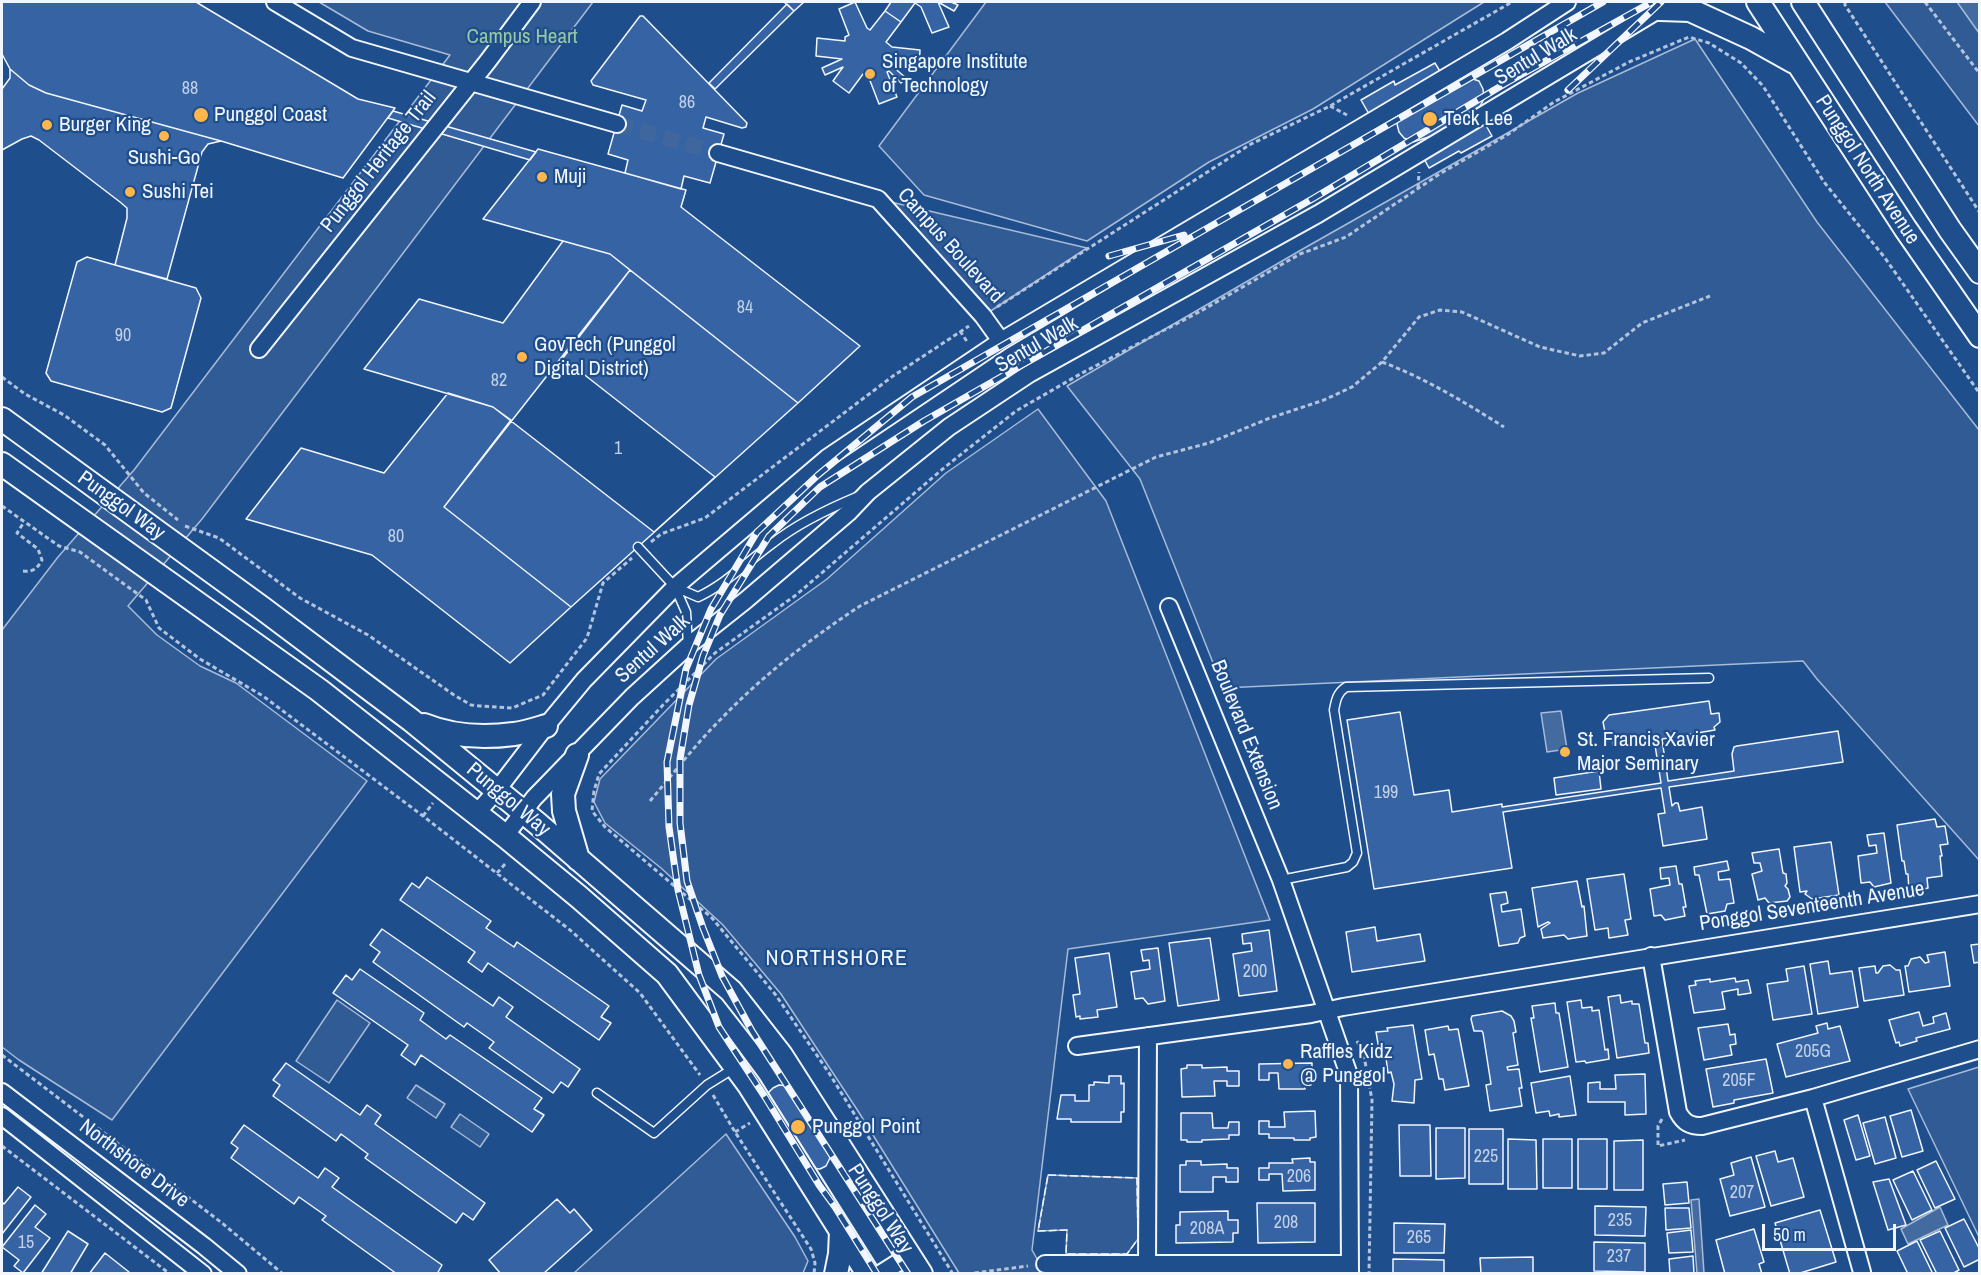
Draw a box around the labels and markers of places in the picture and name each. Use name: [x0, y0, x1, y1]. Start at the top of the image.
place label: Singapore Institute of Technology: [882, 49, 1028, 99]
marker: Singapore Institute of Technology: [863, 67, 877, 81]
place label: Punggol Coast: [214, 102, 327, 128]
marker: Punggol Coast: [192, 106, 210, 124]
place label: Teck Lee: [1444, 106, 1513, 132]
marker: Teck Lee: [1421, 110, 1439, 128]
place label: Burger King: [59, 112, 151, 138]
marker: Burger King: [40, 118, 54, 132]
marker: Sushi-Go: [157, 129, 171, 143]
place label: Sushi-Go: [128, 145, 200, 171]
place label: Muji: [554, 164, 587, 190]
marker: Muji: [535, 170, 549, 184]
place label: Sushi Tei: [142, 179, 214, 205]
marker: Sushi Tei: [123, 185, 137, 199]
place label: GovTech (Punggol Digital District): [534, 332, 676, 382]
marker: GovTech (Punggol Digital District): [515, 350, 529, 364]
place label: St. Francis Xavier Major Seminary: [1577, 727, 1715, 777]
marker: St. Francis Xavier Major Seminary: [1558, 745, 1572, 759]
place label: Raffles Kidz @ Punggol: [1300, 1039, 1393, 1089]
marker: Raffles Kidz @ Punggol: [1281, 1057, 1295, 1071]
place label: Punggol Point: [812, 1114, 920, 1140]
marker: Punggol Point: [789, 1118, 807, 1136]

